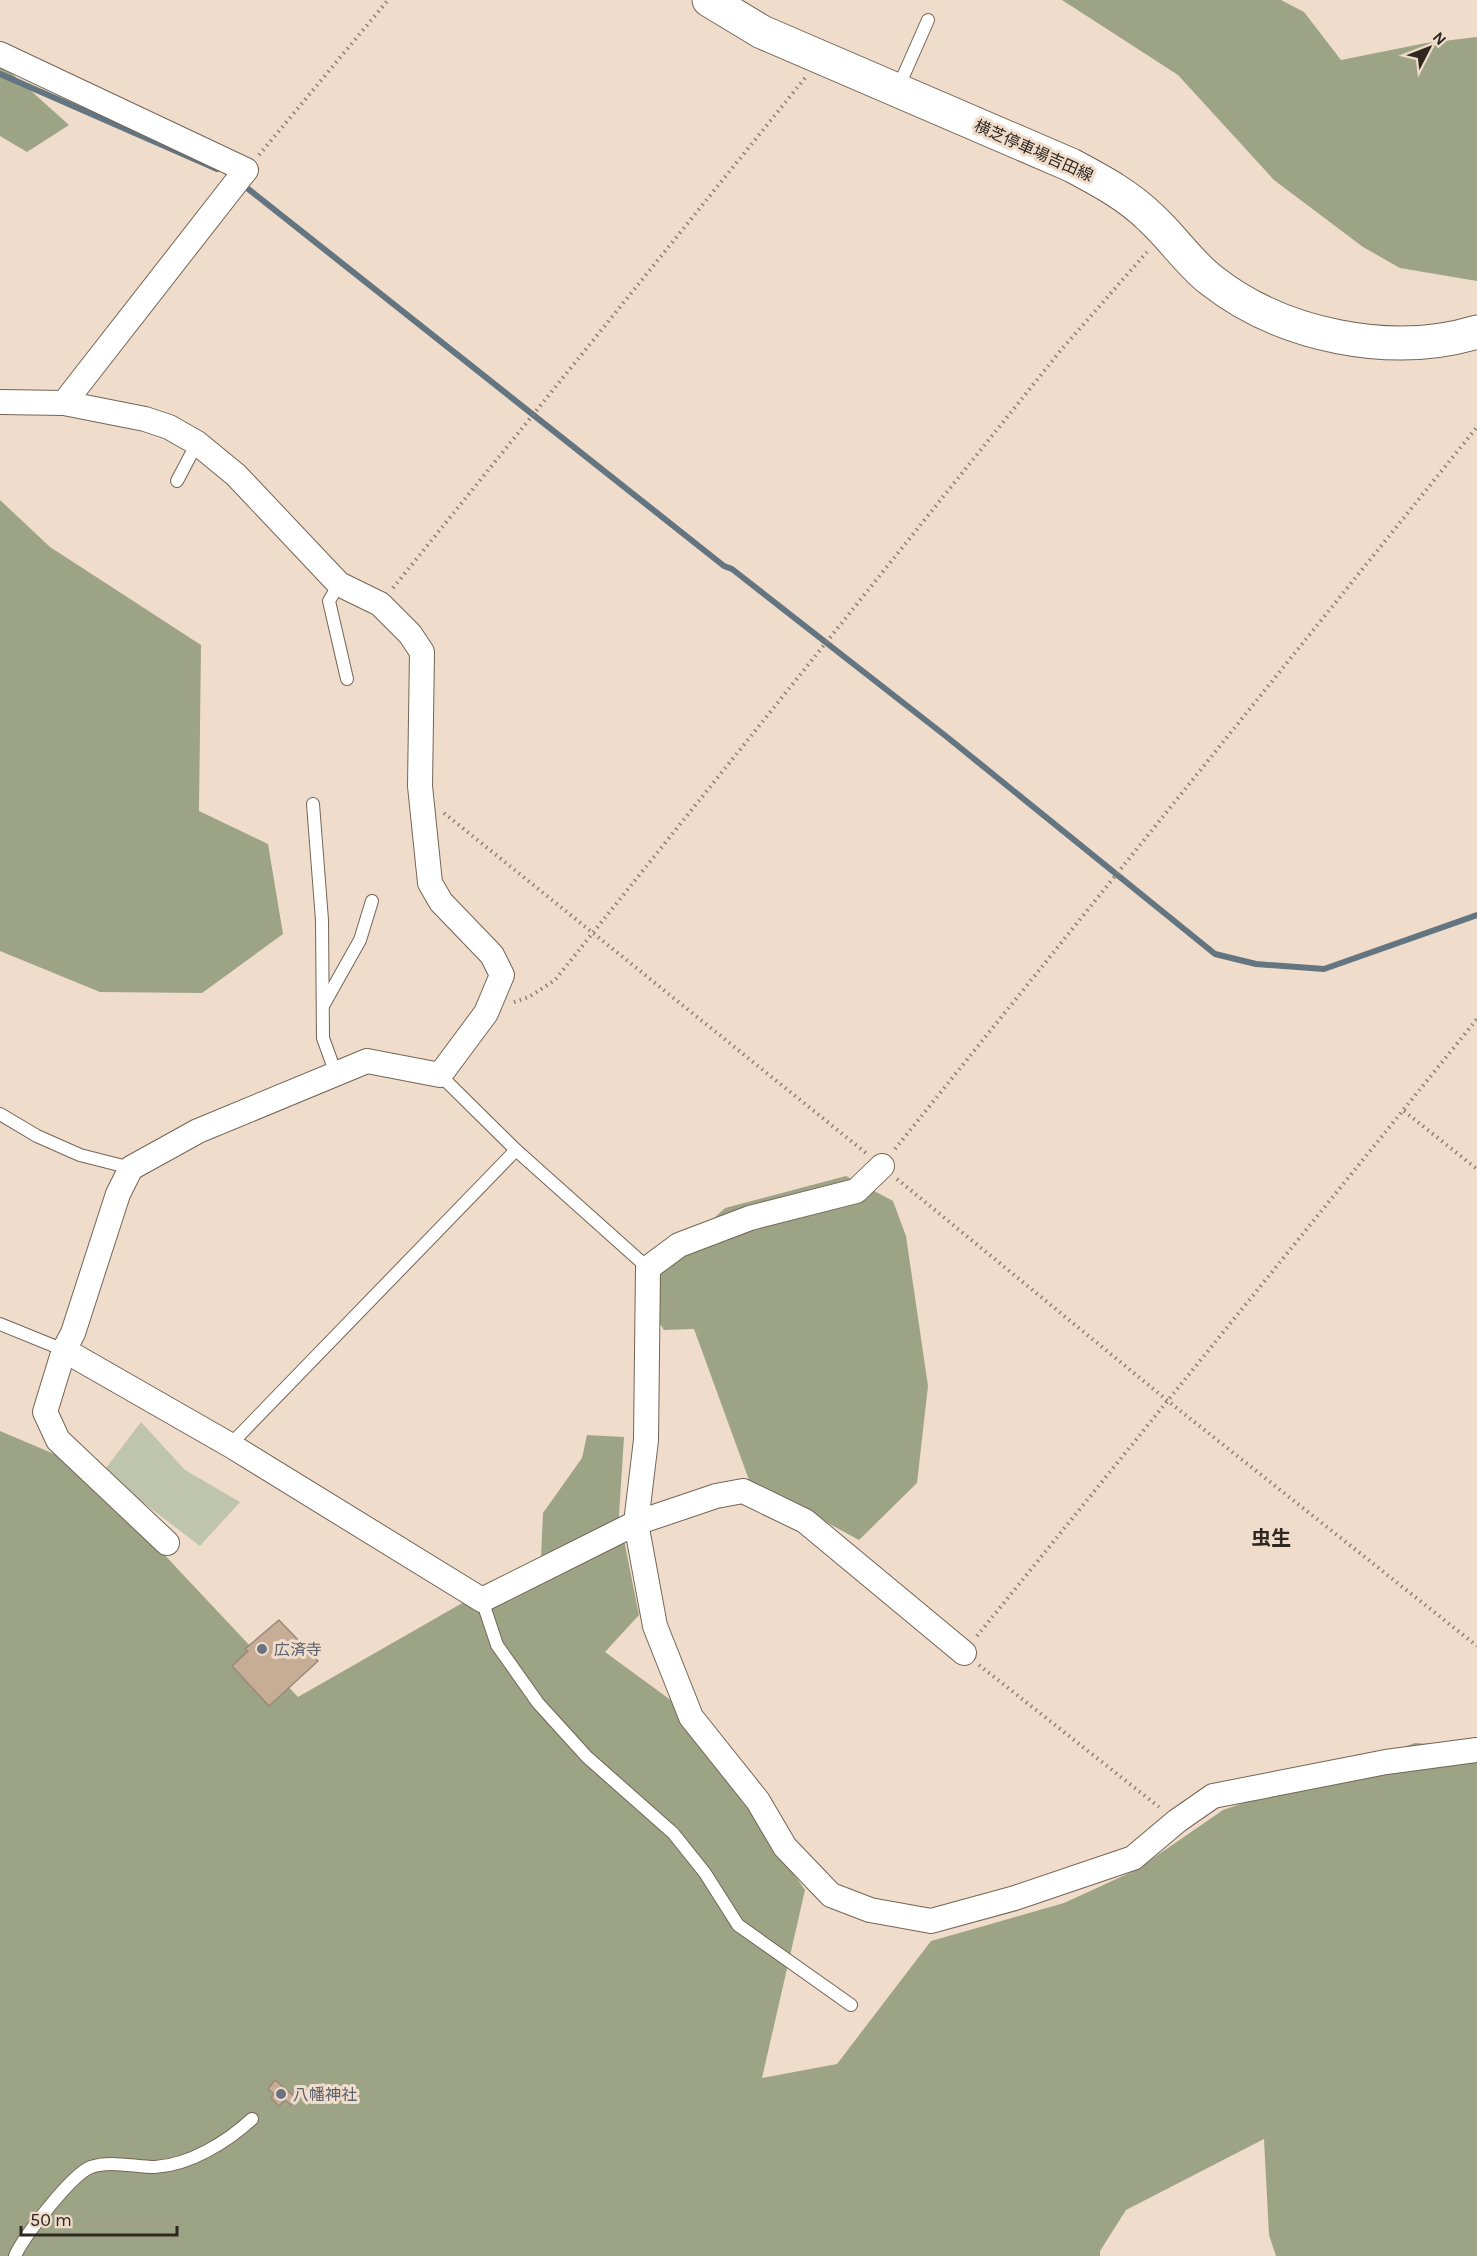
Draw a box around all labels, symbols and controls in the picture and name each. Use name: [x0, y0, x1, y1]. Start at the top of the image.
north arrow: [1399, 18, 1459, 78]
text: N: [1429, 28, 1451, 49]
street label: 横芝停車場吉田線: [971, 116, 1096, 185]
district label: 虫生: [1251, 1527, 1291, 1550]
place label: 広済寺: [274, 1640, 322, 1659]
marker: 広済寺: [255, 1642, 269, 1656]
place label: 八幡神社: [293, 2085, 357, 2104]
marker: 八幡神社: [274, 2087, 288, 2101]
scale bar: [21, 2199, 177, 2237]
text: 50 m: [30, 2209, 72, 2231]

